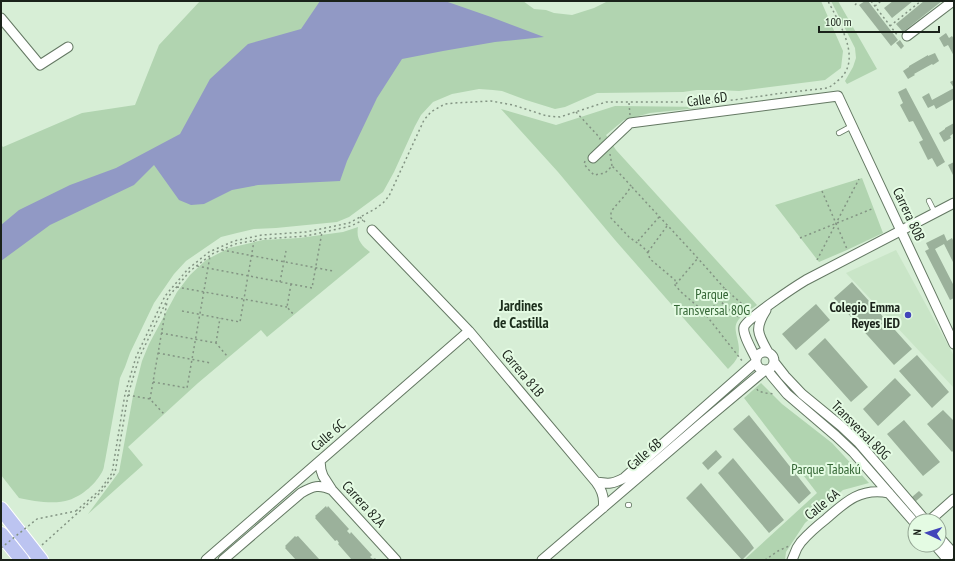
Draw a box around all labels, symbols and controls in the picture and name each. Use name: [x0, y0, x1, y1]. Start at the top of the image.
scale bar: [819, 8, 939, 34]
text: 100 m: [825, 14, 852, 29]
street label: Calle 6D: [686, 88, 728, 110]
street label: Carrera 80B: [889, 184, 929, 244]
park label: Parque Transversal 80G: [674, 285, 750, 319]
district label: Jardines de Castilla: [493, 296, 549, 332]
place label: Colegio Emma Reyes IED: [830, 298, 900, 332]
marker: Colegio Emma Reyes IED: [903, 310, 913, 320]
street label: Carrera 81B: [498, 345, 548, 401]
street label: Transversal 80G: [828, 397, 894, 463]
street label: Calle 6C: [307, 415, 349, 455]
street label: Calle 6B: [623, 434, 665, 474]
park label: Parque Tabakú: [791, 460, 861, 478]
street label: Carrera 82A: [338, 477, 390, 531]
street label: Calle 6A: [801, 484, 844, 524]
north arrow: [907, 513, 947, 553]
text: N: [910, 529, 924, 536]

